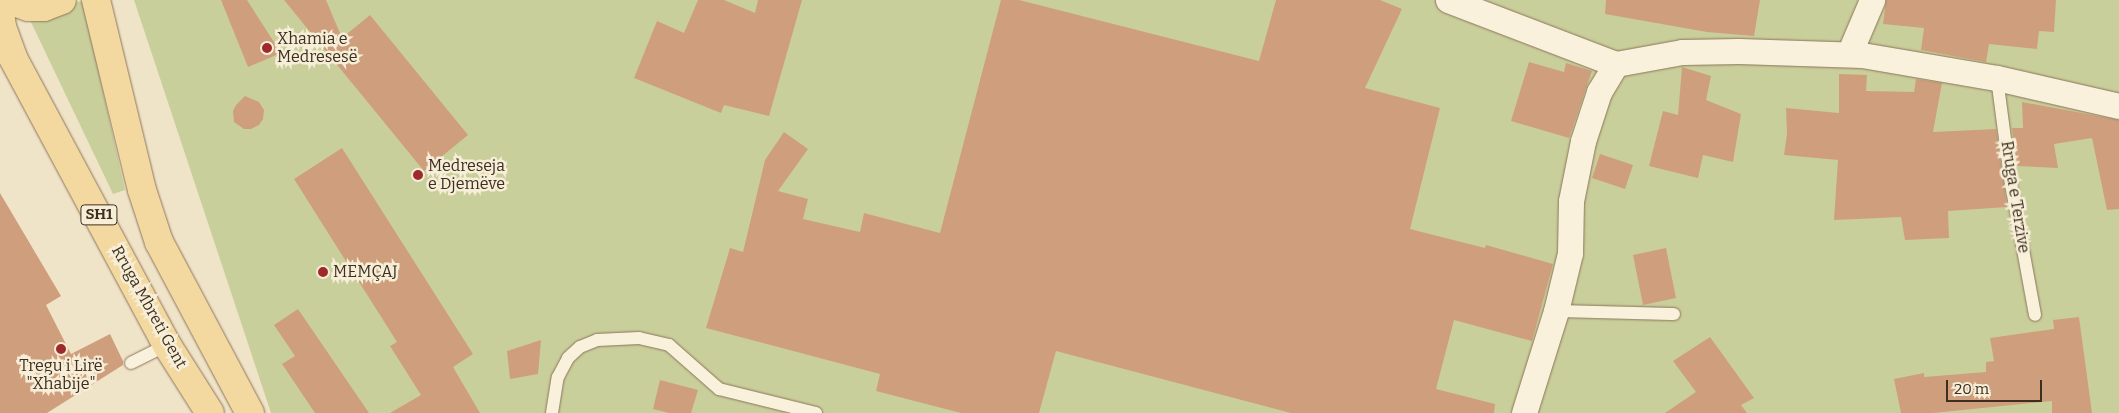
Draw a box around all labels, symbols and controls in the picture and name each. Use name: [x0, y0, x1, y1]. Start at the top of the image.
place label: Xhamia e Medresesë: [277, 29, 357, 67]
marker: Xhamia e Medresesë: [261, 42, 273, 54]
street label: Rruga e Terzive: [1997, 140, 2033, 254]
place label: Medreseja e Djemëve: [428, 156, 505, 194]
marker: Medreseja e Djemëve: [412, 169, 424, 181]
road number: SH1: [80, 202, 118, 228]
street label: Rruga Mbreti Gent: [107, 242, 191, 372]
place label: MEMÇAJ: [333, 262, 398, 282]
marker: MEMÇAJ: [317, 266, 329, 278]
marker: Tregu i Lirë "Xhabije": [55, 343, 67, 355]
place label: Tregu i Lirë "Xhabije": [19, 356, 103, 394]
scale bar: [1949, 370, 2045, 402]
text: 20 m: [1954, 380, 1989, 398]

